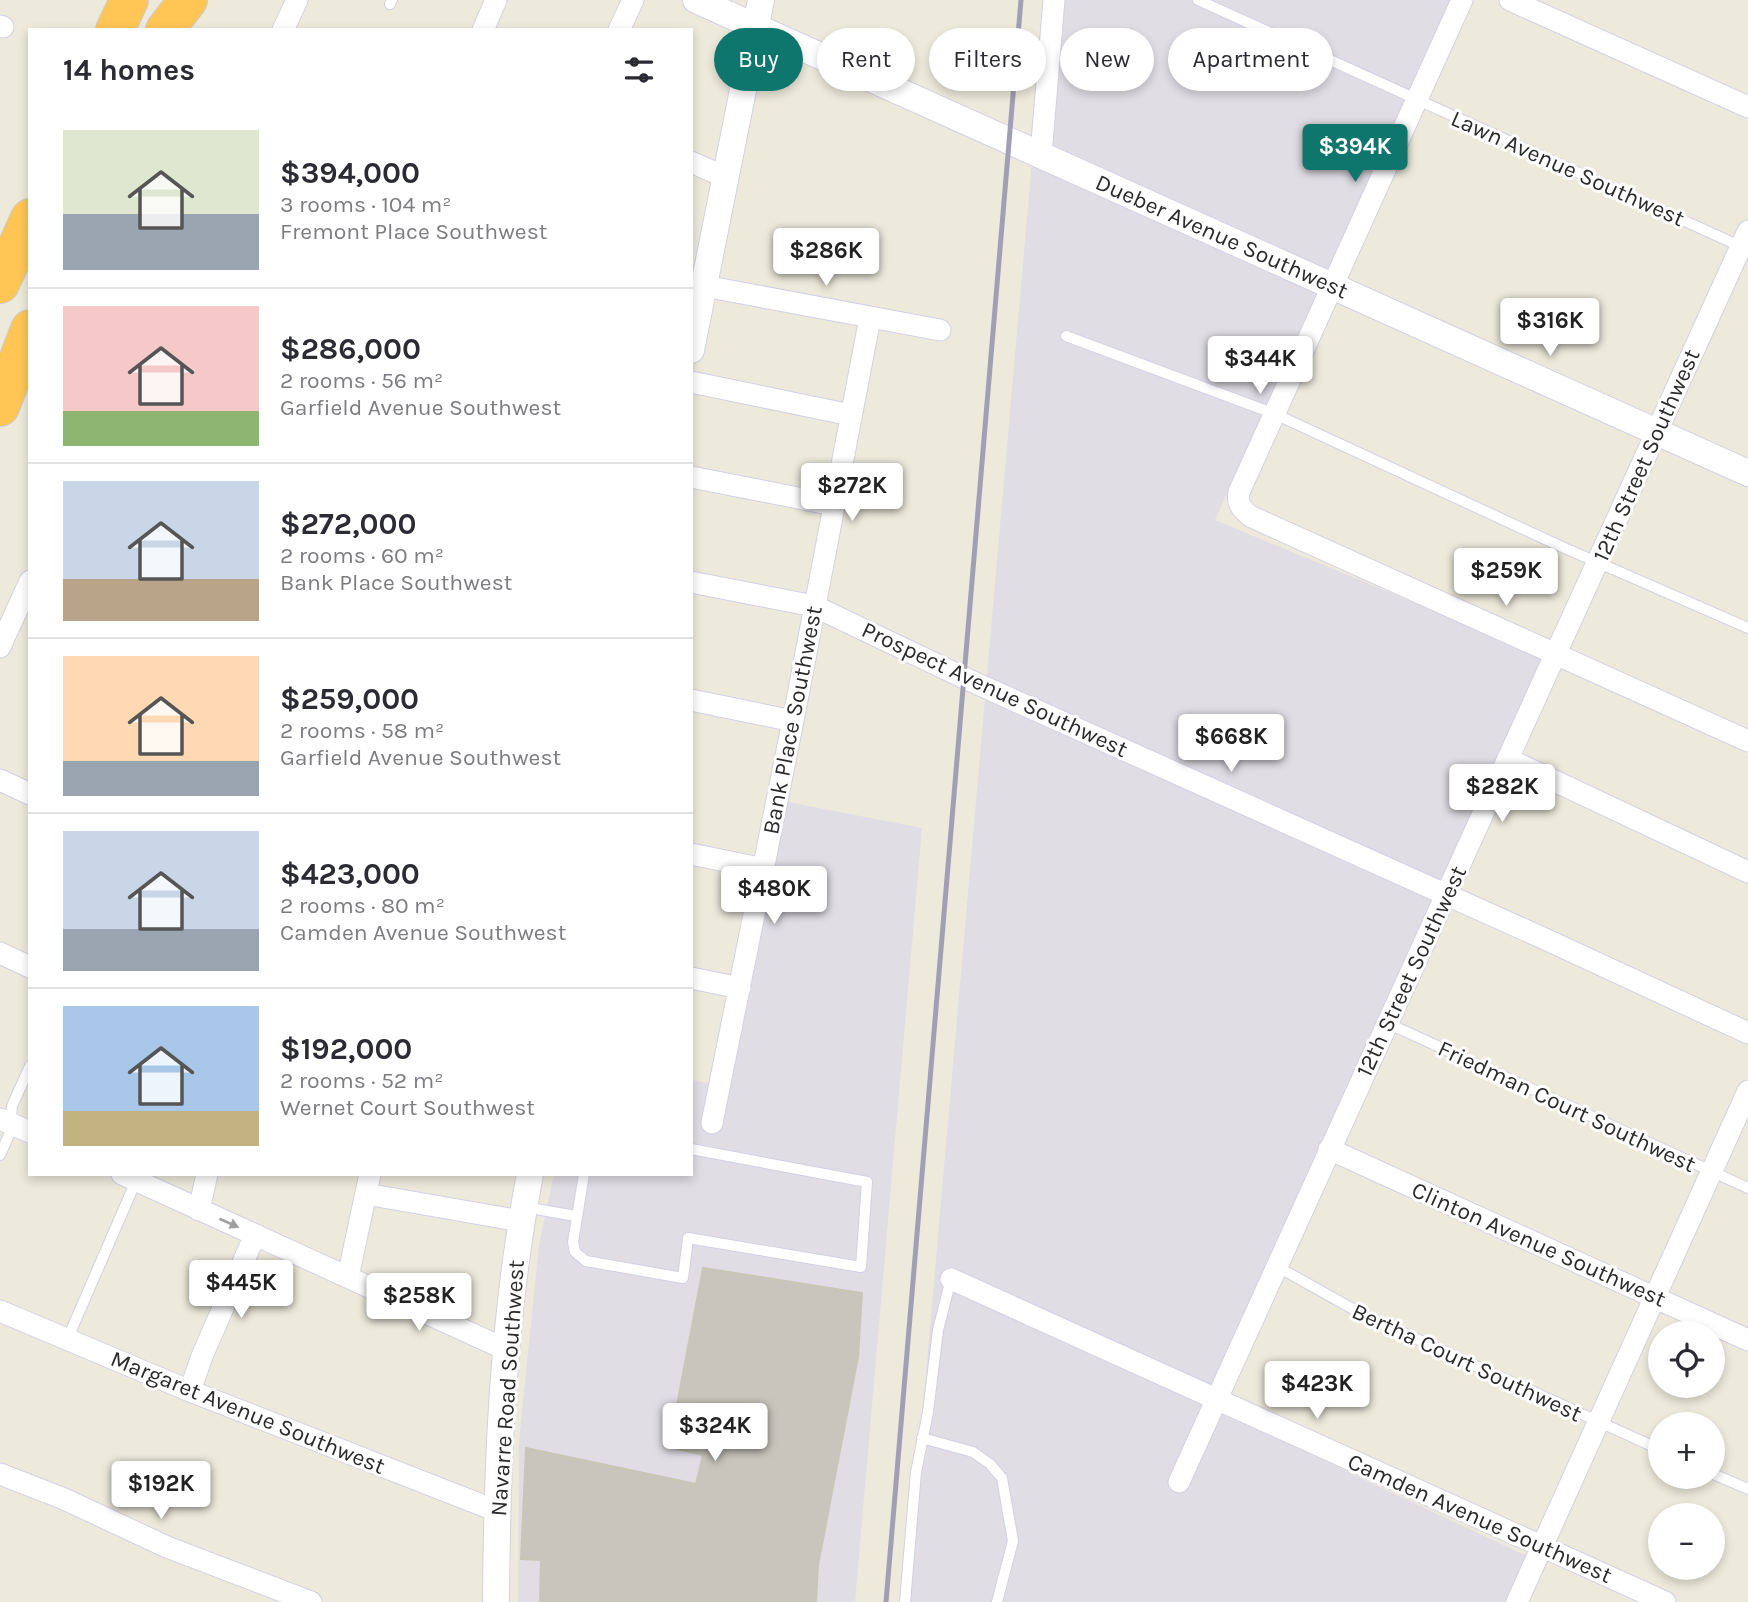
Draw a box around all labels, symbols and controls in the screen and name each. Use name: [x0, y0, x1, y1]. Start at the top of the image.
chip: Buy: [714, 28, 803, 91]
chip: Rent: [817, 28, 915, 91]
chip: Filters: [929, 28, 1046, 91]
chip: New: [1060, 28, 1154, 91]
chip: Apartment: [1168, 28, 1333, 91]
icon: filters: [620, 51, 658, 89]
text: 14 homes: [63, 52, 195, 88]
street label: Lawn Avenue Southwest: [1447, 105, 1689, 232]
pin: $394K: [1306, 124, 1404, 184]
text: $394K: [1319, 133, 1391, 160]
text: $394,000: [280, 155, 420, 191]
icon: home: [119, 158, 203, 242]
street label: Dueber Avenue Southwest: [1091, 169, 1353, 305]
text: 3 rooms · 104 m²: [280, 191, 451, 218]
text: Fremont Place Southwest: [280, 218, 547, 245]
pin: $286K: [777, 229, 875, 288]
text: $286K: [789, 237, 863, 264]
pin: $316K: [1501, 298, 1599, 358]
text: $316K: [1516, 307, 1584, 334]
text: $286,000: [280, 331, 421, 367]
icon: home: [119, 334, 203, 418]
pin: $344K: [1211, 336, 1309, 396]
street label: 12th Street Southwest: [1587, 344, 1706, 566]
text: $344K: [1224, 345, 1296, 372]
text: 2 rooms · 56 m²: [280, 367, 443, 394]
text: Garfield Avenue Southwest: [280, 394, 561, 421]
pin: $272K: [803, 463, 901, 523]
text: $272K: [817, 472, 887, 499]
text: $272,000: [280, 506, 416, 542]
icon: home: [119, 509, 203, 593]
text: 2 rooms · 60 m²: [280, 542, 444, 569]
pin: $259K: [1457, 548, 1555, 608]
text: $259K: [1470, 557, 1542, 584]
text: Bank Place Southwest: [280, 569, 512, 596]
street label: Bank Place Southwest: [757, 603, 828, 837]
street label: Prospect Avenue Southwest: [858, 616, 1132, 763]
text: $259,000: [280, 681, 419, 717]
icon: home: [119, 684, 203, 768]
pin: $668K: [1182, 714, 1280, 774]
text: 2 rooms · 58 m²: [280, 717, 444, 744]
text: $668K: [1194, 723, 1268, 750]
text: Garfield Avenue Southwest: [280, 744, 561, 771]
pin: $282K: [1453, 764, 1551, 824]
text: $282K: [1465, 773, 1539, 800]
text: $423,000: [280, 856, 420, 892]
icon: home: [119, 859, 203, 943]
street label: 12th Street Southwest: [1351, 861, 1472, 1081]
pin: $480K: [725, 866, 823, 926]
text: $480K: [737, 875, 811, 902]
text: 2 rooms · 80 m²: [280, 892, 445, 919]
text: Camden Avenue Southwest: [280, 919, 566, 946]
text: $192,000: [280, 1031, 412, 1067]
icon: home: [119, 1034, 203, 1118]
street label: Friedman Court Southwest: [1434, 1035, 1700, 1178]
text: 2 rooms · 52 m²: [280, 1067, 443, 1094]
text: Wernet Court Southwest: [280, 1094, 535, 1121]
street label: Clinton Avenue Southwest: [1408, 1176, 1670, 1313]
one-way arrow: [218, 1218, 239, 1229]
street label: Navarre Road Southwest: [485, 1259, 530, 1517]
pin: $445K: [192, 1260, 290, 1320]
text: $445K: [205, 1269, 277, 1296]
pin: $258K: [370, 1274, 468, 1333]
text: $258K: [382, 1282, 456, 1309]
street label: Bertha Court Southwest: [1348, 1297, 1586, 1428]
map controls: [1648, 1321, 1725, 1580]
button: locate: [1648, 1321, 1725, 1398]
street label: Margaret Avenue Southwest: [107, 1345, 389, 1480]
pin: $423K: [1268, 1362, 1366, 1421]
text: $423K: [1281, 1370, 1353, 1397]
pin: $324K: [666, 1404, 764, 1463]
text: $324K: [679, 1412, 751, 1439]
button: +: [1648, 1412, 1725, 1489]
street label: Camden Avenue Southwest: [1344, 1448, 1616, 1589]
pin: $192K: [112, 1462, 210, 1521]
text: $192K: [127, 1470, 195, 1497]
button: −: [1648, 1503, 1725, 1580]

